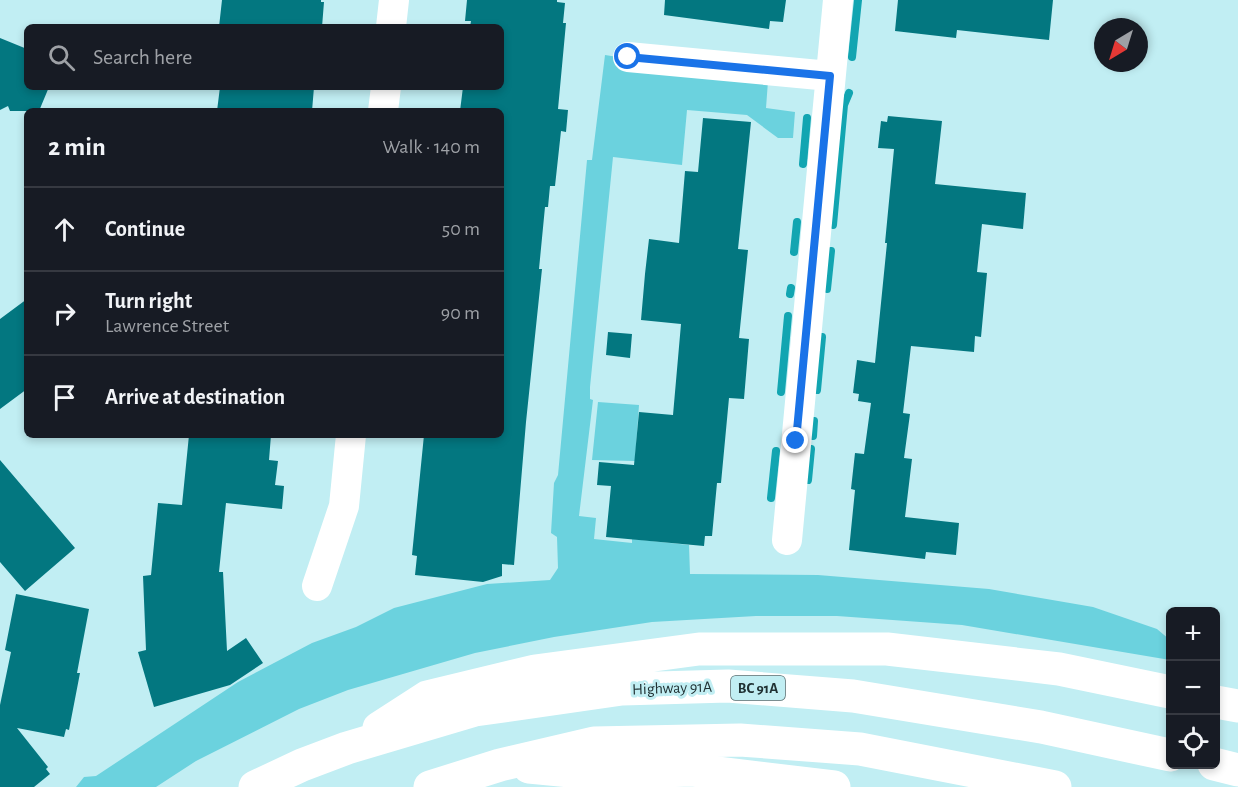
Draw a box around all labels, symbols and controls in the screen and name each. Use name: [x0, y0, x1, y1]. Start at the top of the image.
north arrow: [1094, 18, 1148, 72]
search box: [24, 24, 504, 90]
icon: search: [45, 41, 78, 74]
route start: [614, 43, 640, 69]
text: Search here: [93, 46, 192, 68]
text: 2 min: [48, 134, 106, 160]
text: Walk · 140 m: [382, 137, 480, 157]
icon: ahead: [48, 213, 81, 246]
text: Continue: [105, 218, 185, 240]
text: 50 m: [442, 219, 480, 239]
text: Turn right: [105, 290, 192, 312]
icon: right: [48, 297, 81, 330]
text: 90 m: [441, 303, 480, 323]
text: Lawrence Street: [105, 316, 229, 336]
icon: arrive: [48, 381, 81, 414]
text: Arrive at destination: [105, 386, 285, 408]
route end: [782, 427, 808, 453]
map controls: [1166, 607, 1220, 769]
button: +: [1166, 607, 1220, 661]
button: −: [1166, 661, 1220, 715]
road number: BC 91A: [731, 676, 785, 700]
street label: Highway 91A: [632, 679, 712, 698]
button: locate: [1166, 715, 1220, 769]

